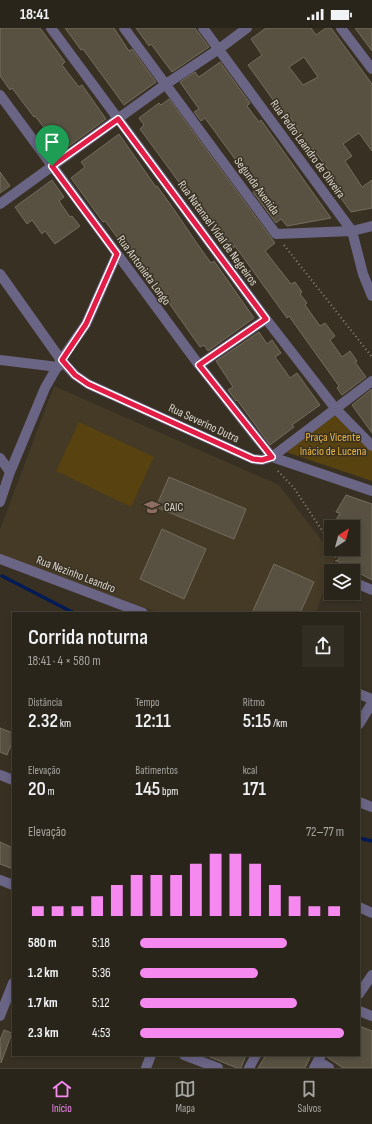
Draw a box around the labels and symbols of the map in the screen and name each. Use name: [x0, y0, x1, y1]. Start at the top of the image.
street label: Rua Pedro Leandro de Oliveira: [267, 97, 349, 202]
pin: [35, 125, 69, 166]
street label: Segunda Avenida: [231, 154, 283, 218]
street label: Rua Natanael Vidal de Negreiros: [174, 178, 261, 289]
street label: Rua Antonieta Longo: [113, 232, 174, 308]
street label: Rua Severino Dutra: [166, 400, 242, 447]
park label: Praça Vicente Inácio de Lucena: [300, 430, 367, 459]
school or university icon: CAIC: [143, 498, 161, 516]
place label: CAIC: [164, 500, 183, 515]
north arrow: [324, 520, 360, 556]
street label: Rua Nezinho Leandro: [34, 552, 118, 597]

